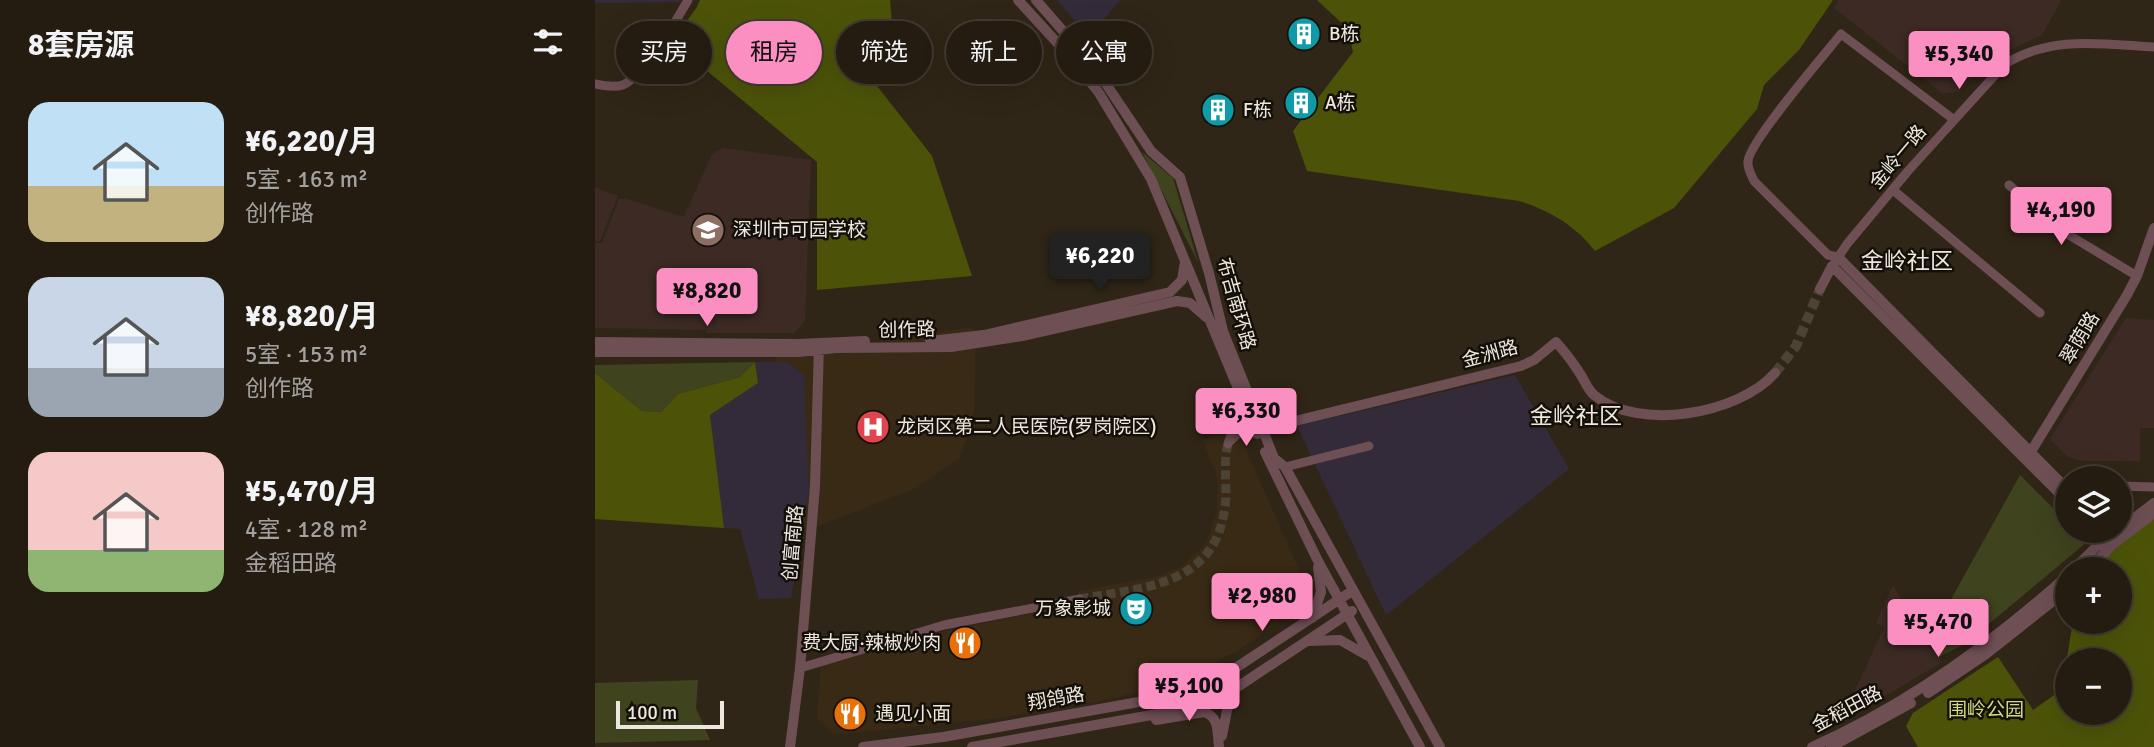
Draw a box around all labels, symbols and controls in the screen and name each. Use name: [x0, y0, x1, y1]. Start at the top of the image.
building icon: B栋: [1285, 15, 1323, 53]
chip: 买房: [616, 21, 712, 84]
chip: 租房: [726, 21, 822, 84]
chip: 筛选: [836, 21, 932, 84]
chip: 新上: [946, 21, 1042, 84]
chip: 公寓: [1056, 21, 1152, 84]
place label: B栋: [1329, 22, 1360, 46]
icon: filters: [529, 23, 567, 61]
text: 8套房源: [28, 27, 134, 64]
pin: ¥5,340: [1902, 32, 2016, 91]
text: ¥5,340: [1925, 39, 1993, 68]
building icon: A栋: [1282, 84, 1320, 122]
building icon: F栋: [1199, 91, 1237, 129]
place label: A栋: [1325, 91, 1356, 115]
place label: F栋: [1243, 98, 1272, 122]
street label: 金岭一路: [1864, 120, 1932, 194]
text: ¥6,220/月: [245, 123, 378, 160]
icon: home: [84, 130, 168, 214]
text: 5室 · 163 m²: [245, 165, 368, 194]
pin: ¥4,190: [2004, 188, 2118, 247]
text: ¥4,190: [2027, 195, 2095, 224]
text: 创作路: [245, 199, 314, 228]
school or university icon: 深圳市可园学校: [689, 211, 727, 249]
place label: 深圳市可园学校: [733, 218, 866, 242]
pin: ¥6,220: [1043, 233, 1157, 293]
text: ¥6,220: [1066, 241, 1134, 270]
district label: 金岭社区: [1861, 247, 1953, 276]
street label: 布吉南环路: [1211, 255, 1261, 353]
pin: ¥8,820: [650, 268, 764, 328]
text: ¥8,820: [673, 276, 741, 305]
text: ¥8,820/月: [245, 298, 378, 335]
icon: home: [84, 305, 168, 389]
street label: 翠荫路: [2055, 307, 2105, 369]
street label: 创作路: [878, 318, 936, 342]
street label: 金洲路: [1459, 335, 1521, 373]
text: 5室 · 153 m²: [245, 340, 368, 369]
text: 创作路: [245, 374, 314, 403]
pin: ¥6,330: [1189, 388, 1303, 448]
text: ¥6,330: [1212, 396, 1280, 425]
district label: 金岭社区: [1530, 402, 1622, 431]
hospital icon: 龙岗区第二人民医院(罗岗院区): [854, 408, 892, 446]
place label: 龙岗区第二人民医院(罗岗院区): [897, 415, 1157, 439]
map controls: [2055, 466, 2132, 725]
button: layers: [2055, 466, 2132, 543]
text: ¥5,470/月: [245, 473, 378, 510]
icon: home: [84, 480, 168, 564]
street label: 创富南路: [778, 504, 808, 582]
text: 4室 · 128 m²: [245, 515, 368, 544]
text: 金稻田路: [245, 549, 337, 578]
button: +: [2055, 557, 2132, 634]
pin: ¥2,980: [1205, 574, 1319, 633]
text: ¥2,980: [1228, 581, 1296, 610]
theatre icon: 万象影城: [1117, 590, 1155, 628]
place label: 万象影城: [1035, 597, 1111, 621]
pin: ¥5,470: [1881, 600, 1995, 659]
text: ¥5,470: [1904, 607, 1972, 636]
restaurant icon: 费大厨·辣椒炒肉: [946, 624, 984, 662]
place label: 费大厨·辣椒炒肉: [802, 631, 941, 655]
button: −: [2055, 648, 2132, 725]
pin: ¥5,100: [1132, 664, 1246, 723]
text: ¥5,100: [1155, 671, 1223, 700]
street label: 金稻田路: [1808, 681, 1886, 737]
street label: 翔鸽路: [1026, 682, 1086, 716]
restaurant icon: 遇见小面: [831, 695, 869, 733]
scale bar: [616, 698, 725, 730]
park label: 围岭公园: [1948, 698, 2024, 722]
text: 100 m: [627, 701, 677, 725]
place label: 遇见小面: [875, 702, 951, 726]

